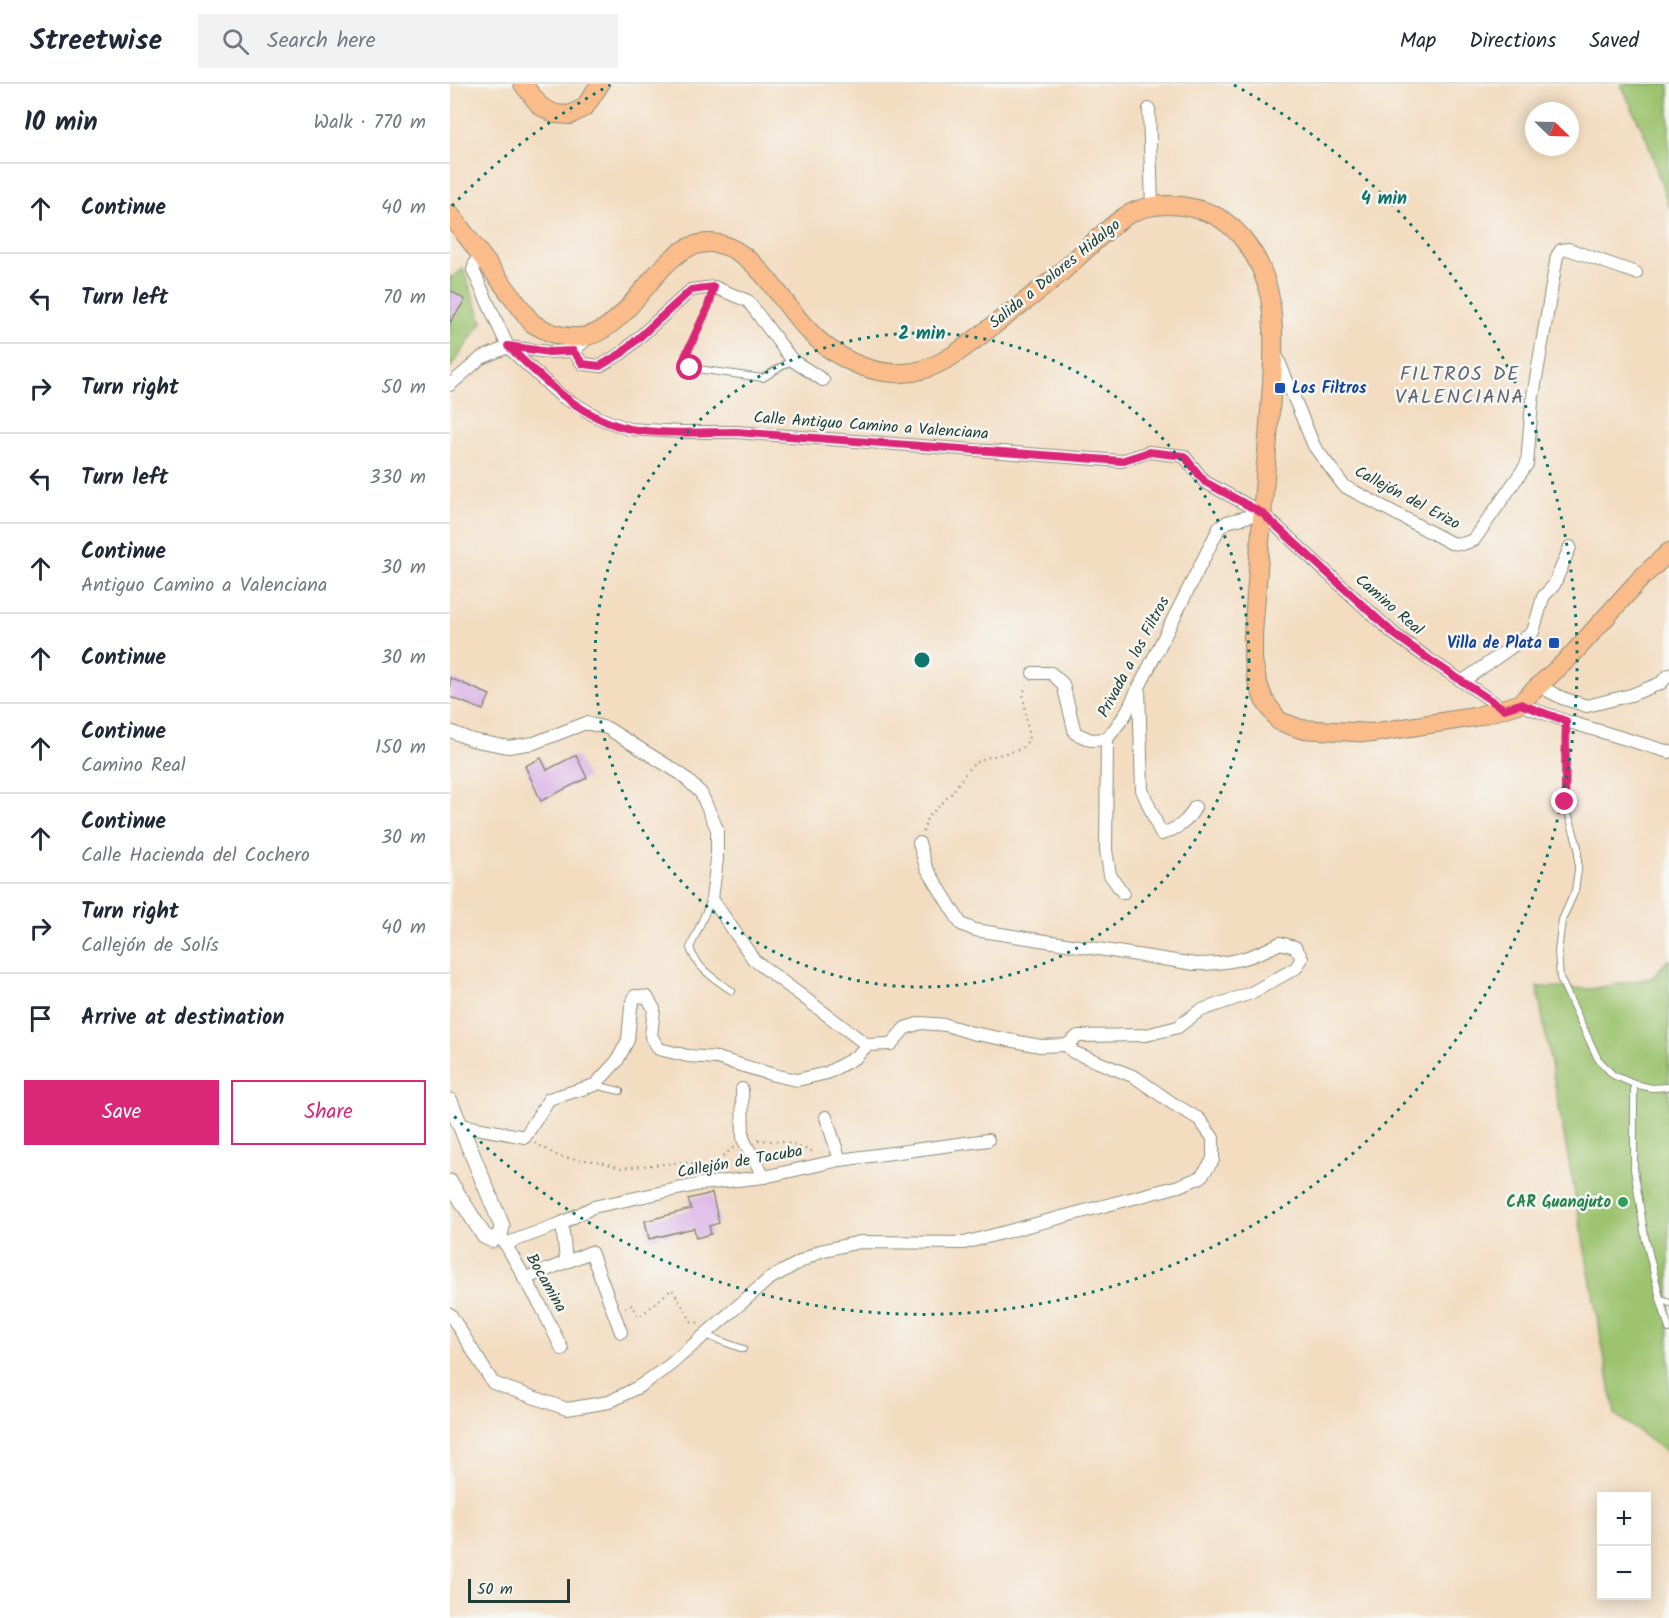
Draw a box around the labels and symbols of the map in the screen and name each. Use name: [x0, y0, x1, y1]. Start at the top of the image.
north arrow: [1525, 102, 1579, 156]
text: 4 min: [1361, 185, 1407, 214]
street label: Salida a Dolores Hidalgo: [984, 213, 1126, 335]
text: 2 min: [899, 320, 945, 349]
route start: [676, 354, 702, 380]
district label: FILTROS DE VALENCIANA: [1395, 359, 1525, 414]
place label: Los Filtros: [1292, 376, 1367, 401]
marker: Los Filtros: [1273, 381, 1287, 395]
street label: Calle Antiguo Camino a Valenciana: [753, 405, 989, 447]
street label: Callejón del Erizo: [1350, 460, 1464, 536]
street label: Camino Real: [1349, 568, 1429, 642]
street label: Privada a los Filtros: [1092, 592, 1177, 722]
place label: Villa de Plata: [1447, 631, 1542, 656]
marker: Villa de Plata: [1547, 636, 1561, 650]
centre of rings: [912, 650, 932, 670]
route end: [1551, 788, 1577, 814]
street label: Callejón de Tacuba: [675, 1139, 805, 1185]
place label: CAR Guanajuto: [1506, 1190, 1611, 1215]
marker: CAR Guanajuto: [1616, 1195, 1630, 1209]
street label: Bocamina: [519, 1249, 573, 1317]
scale bar: [468, 1576, 570, 1604]

